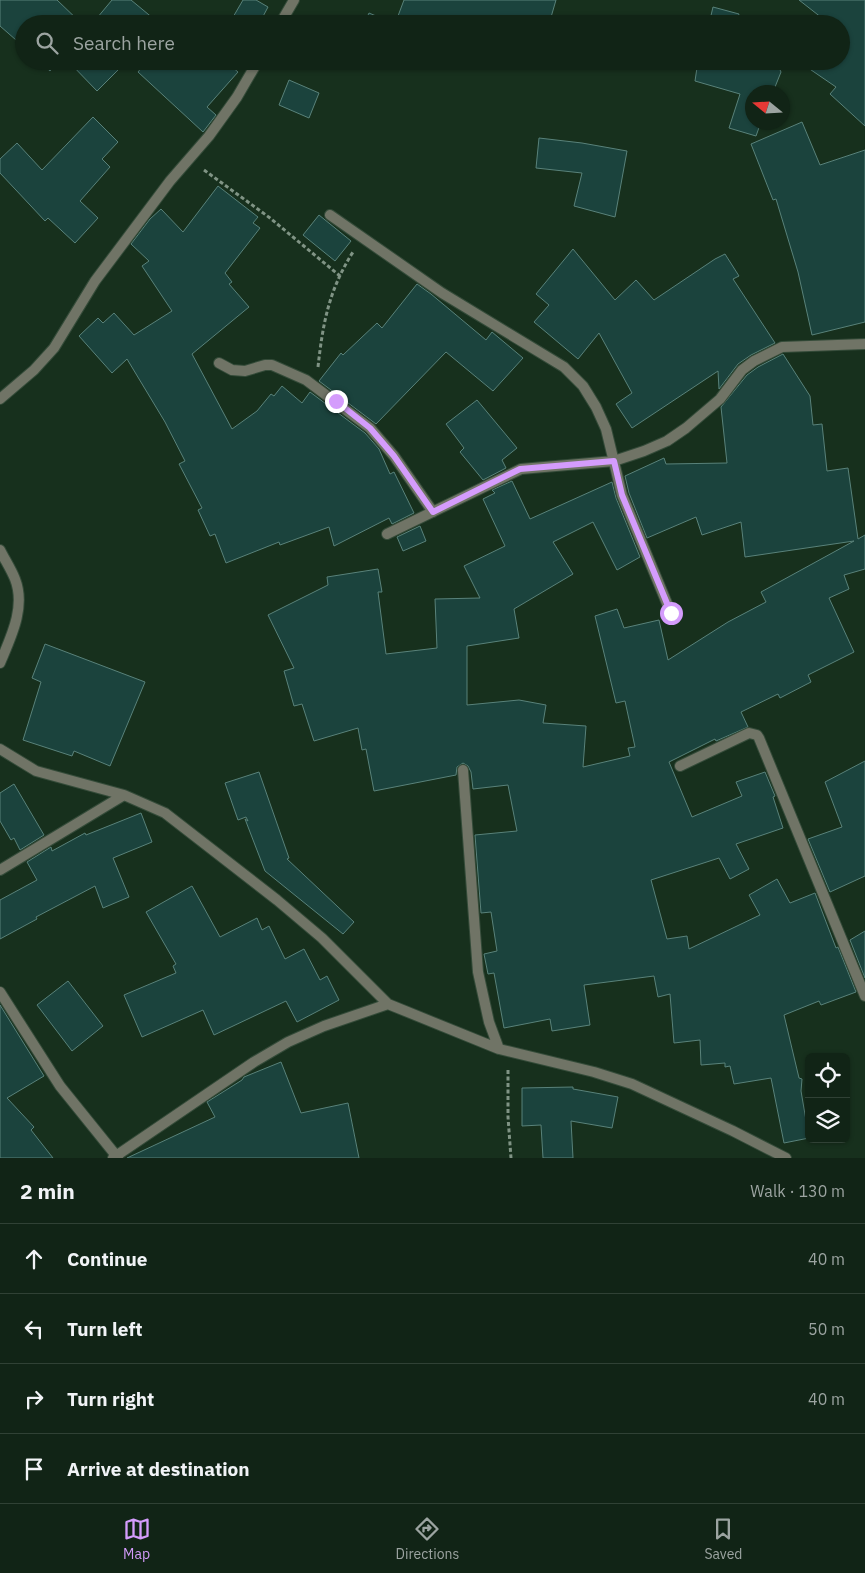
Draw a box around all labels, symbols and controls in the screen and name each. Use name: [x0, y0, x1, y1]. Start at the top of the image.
search box: [15, 15, 850, 70]
icon: search: [33, 29, 61, 57]
text: Search here: [73, 31, 175, 55]
north arrow: [745, 85, 790, 130]
route end: [325, 390, 348, 413]
route start: [660, 602, 683, 625]
map controls: [805, 1053, 850, 1143]
button: locate: [805, 1053, 850, 1098]
button: layers: [805, 1098, 850, 1143]
text: 2 min: [20, 1177, 75, 1205]
text: Walk · 130 m: [750, 1181, 845, 1201]
icon: ahead: [20, 1245, 48, 1273]
text: Continue: [67, 1247, 147, 1271]
text: 40 m: [808, 1249, 845, 1269]
icon: left: [20, 1315, 48, 1343]
text: Turn left: [67, 1317, 143, 1341]
text: 50 m: [808, 1319, 845, 1339]
icon: right: [20, 1385, 48, 1413]
text: Turn right: [67, 1387, 154, 1411]
text: 40 m: [808, 1389, 845, 1409]
icon: arrive: [20, 1455, 48, 1483]
text: Arrive at destination: [67, 1457, 250, 1481]
tab: Map: [123, 1515, 151, 1563]
tab: Directions: [396, 1515, 459, 1563]
tab: Saved: [704, 1515, 742, 1563]

